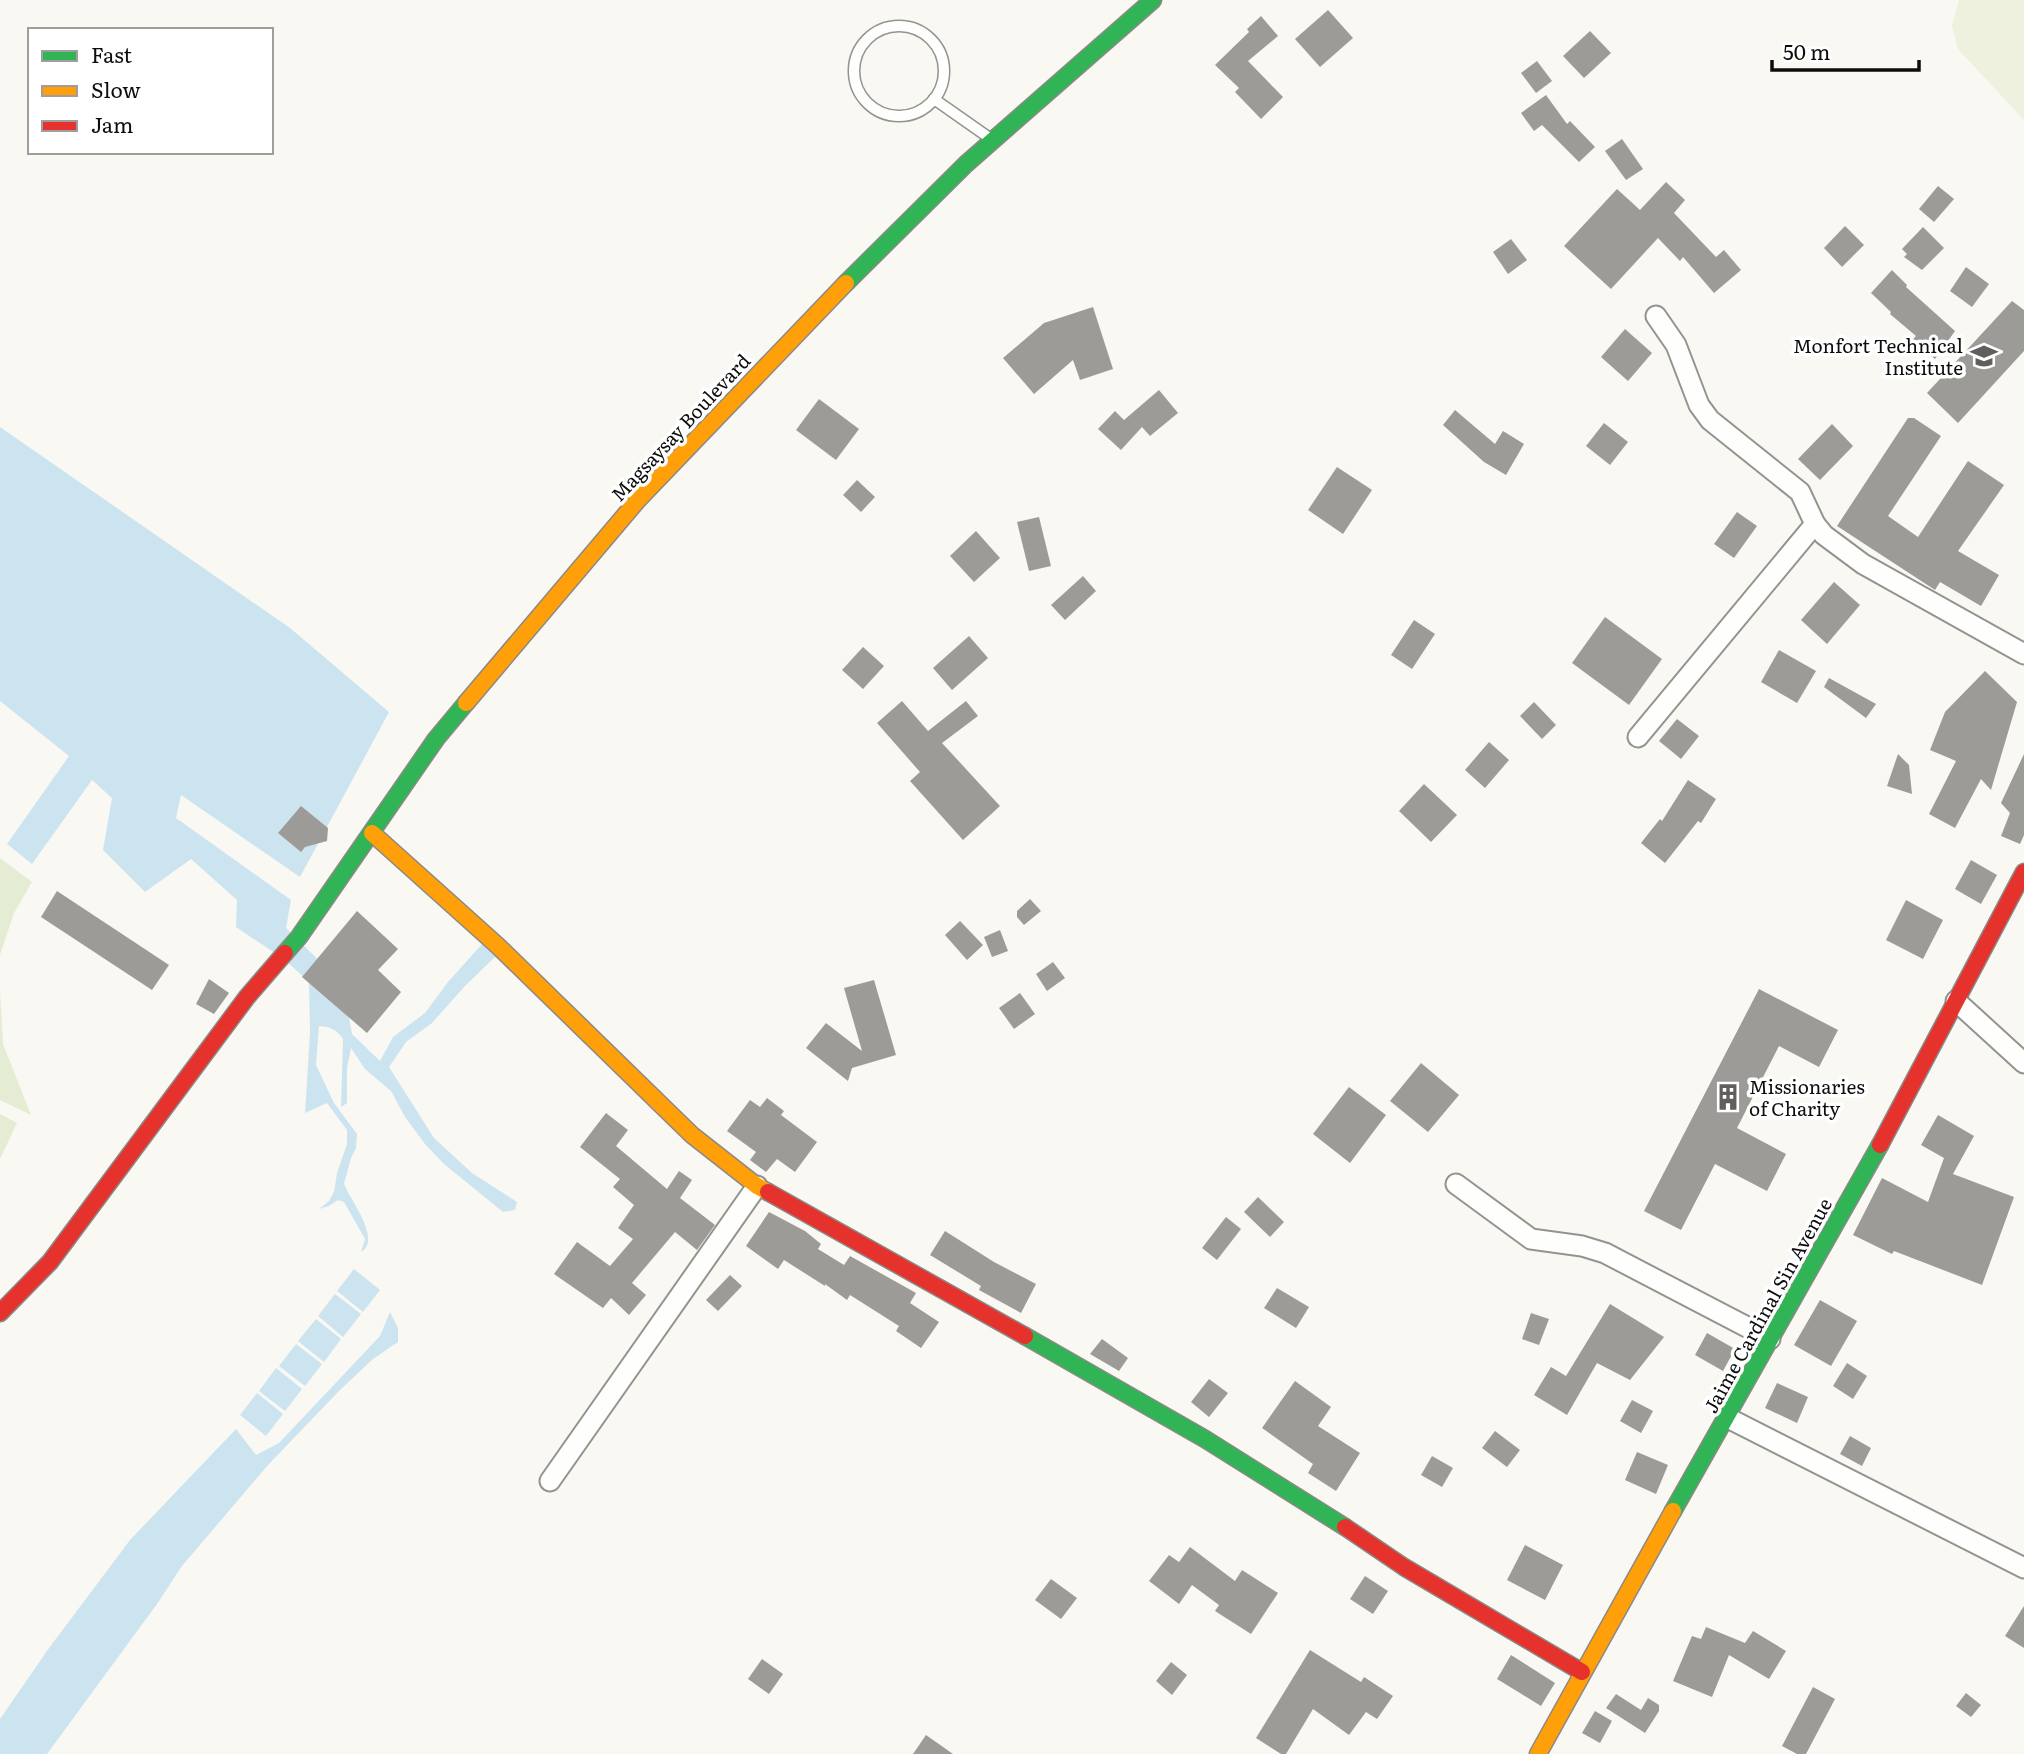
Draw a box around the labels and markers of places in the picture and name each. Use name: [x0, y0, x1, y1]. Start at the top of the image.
place label: Monfort Technical Institute: [1793, 331, 1963, 381]
school or university icon: Monfort Technical Institute: [1969, 341, 1999, 371]
place label: Missionaries of Charity: [1749, 1072, 1865, 1122]
building icon: Missionaries of Charity: [1713, 1082, 1743, 1112]

